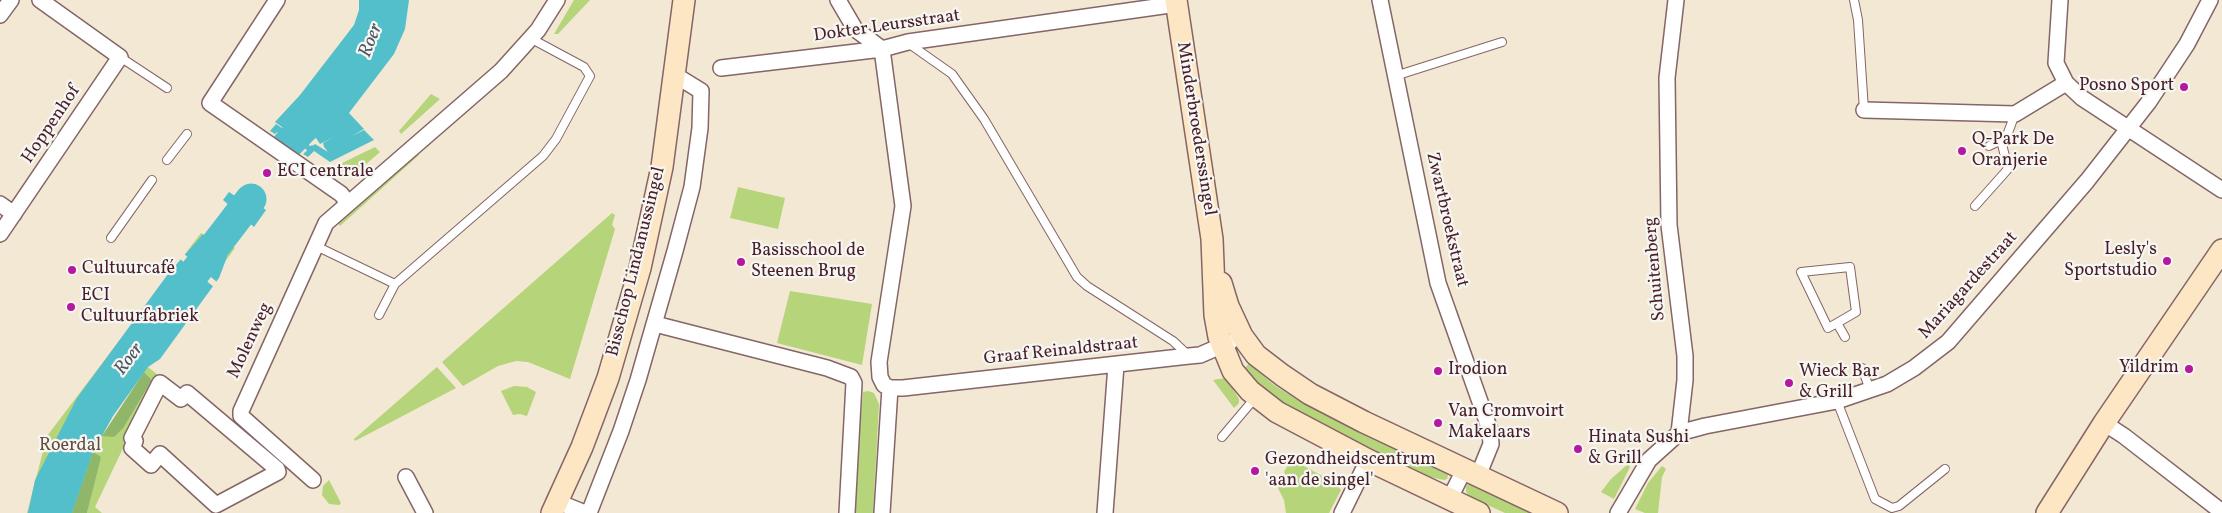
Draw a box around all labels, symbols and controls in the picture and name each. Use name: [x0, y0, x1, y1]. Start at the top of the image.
street label: Dokter Leursstraat: [812, 6, 962, 48]
water label: Roer: [355, 21, 389, 61]
street label: Minderbroederssingel: [1171, 41, 1219, 217]
place label: Posno Sport: [2079, 76, 2174, 98]
marker: Posno Sport: [2178, 81, 2190, 93]
street label: Hoppenhof: [18, 82, 86, 168]
place label: Q-Park De Oranjerie: [1972, 130, 2054, 172]
marker: Q-Park De Oranjerie: [1956, 145, 1968, 157]
street label: Zwartbroekstraat: [1420, 150, 1472, 290]
place label: ECI centrale: [277, 162, 374, 184]
street label: Bisschop Lindanussingel: [603, 165, 671, 359]
marker: ECI centrale: [261, 167, 273, 179]
street label: Schuitenberg: [1641, 216, 1671, 322]
street label: Mariagardestraat: [1915, 228, 2023, 344]
place label: Lesly's Sportstudio: [2064, 240, 2157, 282]
place label: Basisschool de Steenen Brug: [751, 241, 865, 284]
marker: Lesly's Sportstudio: [2161, 255, 2173, 267]
marker: Basisschool de Steenen Brug: [735, 256, 747, 268]
place label: Cultuurcafé: [82, 259, 175, 281]
marker: Cultuurcafé: [66, 264, 78, 276]
place label: ECI Cultuurfabriek: [81, 286, 199, 328]
street label: Molenweg: [224, 300, 278, 382]
marker: ECI Cultuurfabriek: [65, 301, 77, 313]
street label: Graaf Reinaldstraat: [983, 333, 1139, 371]
water label: Roer: [111, 339, 149, 381]
place label: Yildrim: [2119, 358, 2179, 380]
place label: Irodion: [1448, 360, 1507, 382]
place label: Wieck Bar & Grill: [1799, 362, 1879, 404]
marker: Yildrim: [2183, 363, 2195, 375]
marker: Irodion: [1432, 365, 1444, 377]
marker: Wieck Bar & Grill: [1783, 377, 1795, 389]
place label: Van Cromvoirt Makelaars: [1448, 402, 1564, 444]
marker: Van Cromvoirt Makelaars: [1432, 417, 1444, 429]
place label: Hinata Sushi & Grill: [1588, 428, 1689, 470]
park label: Roerdal: [39, 436, 101, 458]
marker: Hinata Sushi & Grill: [1572, 443, 1584, 455]
place label: Gezondheidscentrum 'aan de singel': [1265, 450, 1436, 492]
marker: Gezondheidscentrum 'aan de singel': [1249, 465, 1261, 477]

